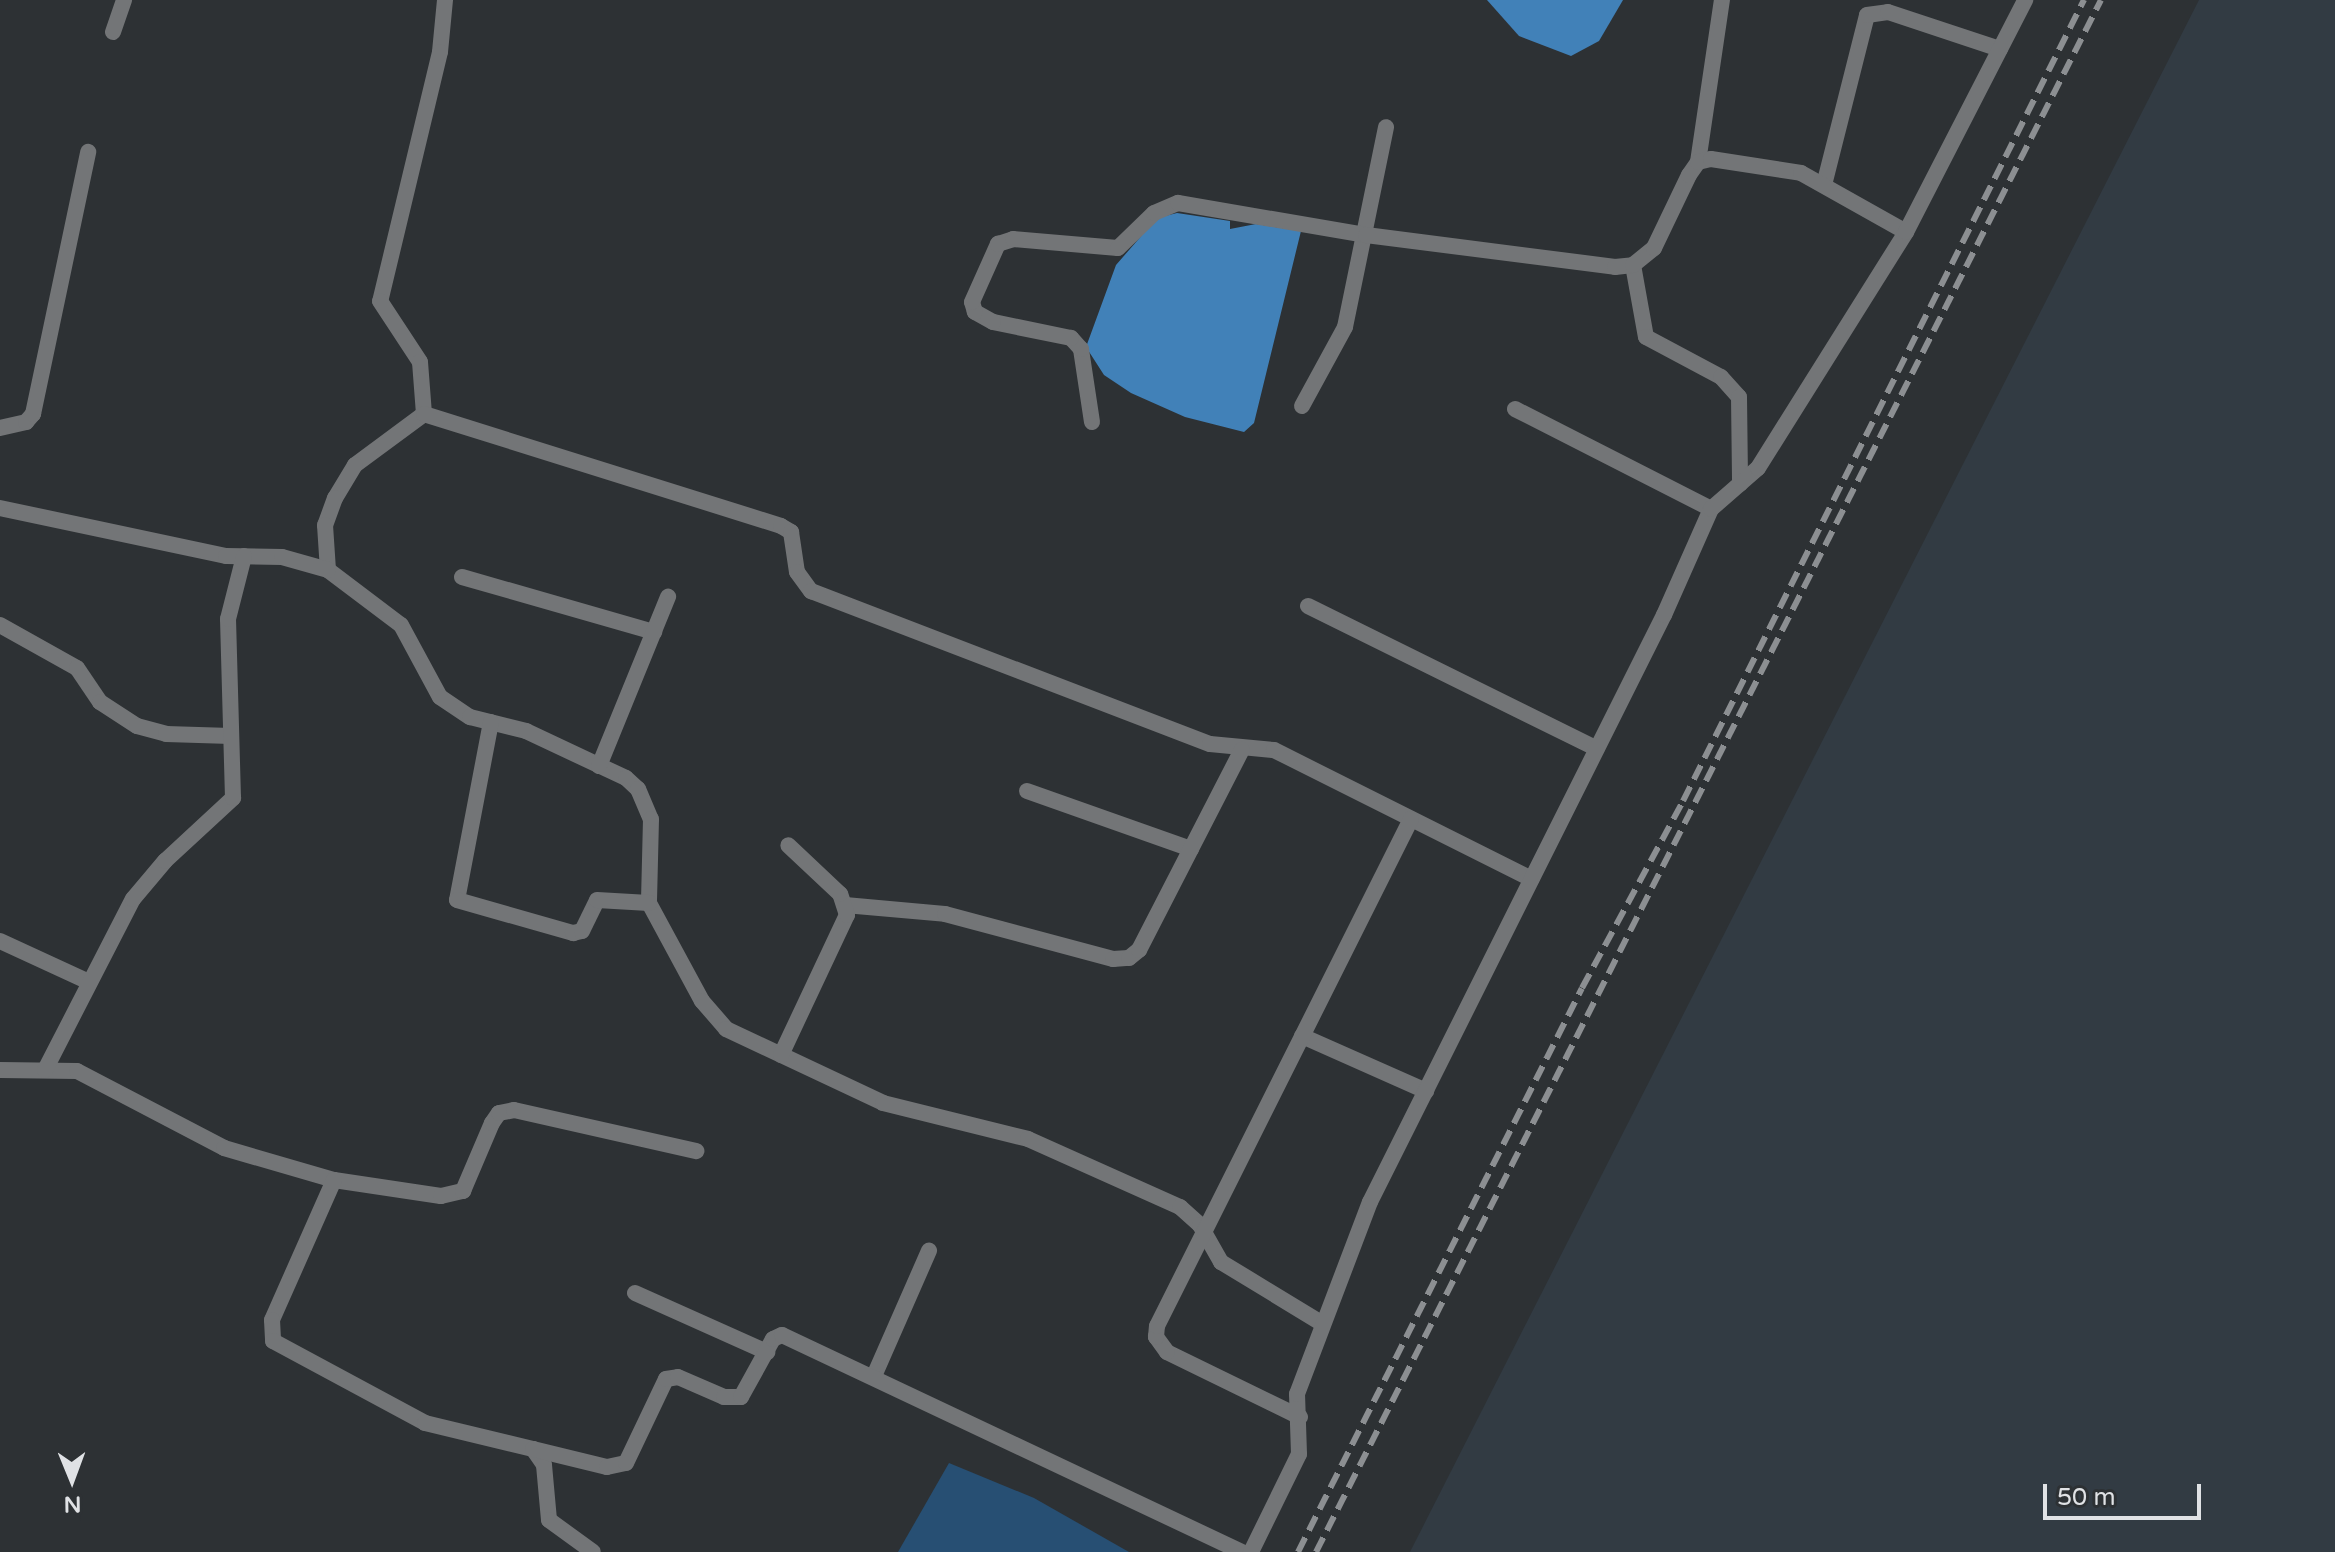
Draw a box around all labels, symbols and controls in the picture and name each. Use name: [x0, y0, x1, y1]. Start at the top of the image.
north arrow: [32, 1440, 112, 1520]
scale bar: [2047, 1468, 2205, 1518]
text: 50 m: [2057, 1483, 2115, 1512]
text: N: [63, 1491, 81, 1517]

